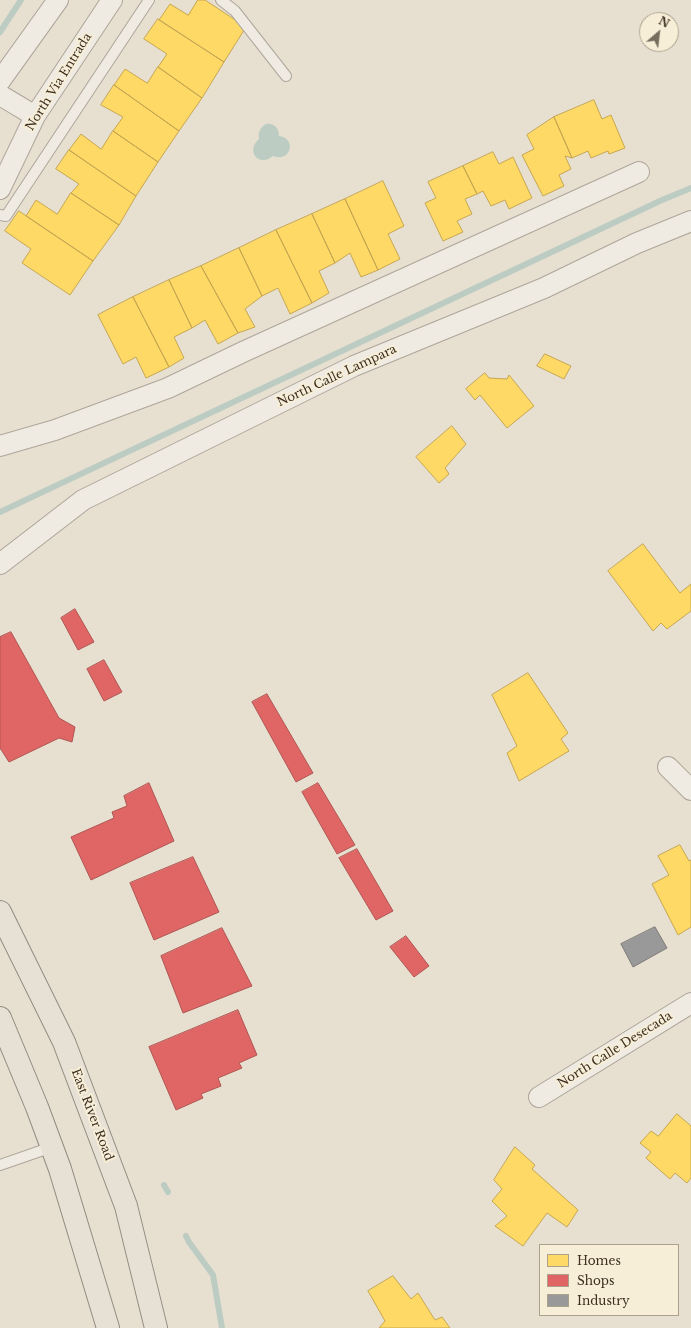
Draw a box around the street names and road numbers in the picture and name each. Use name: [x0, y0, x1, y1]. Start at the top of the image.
street label: North Via Entrada: [23, 31, 95, 133]
street label: North Calle Lampara: [275, 342, 399, 410]
street label: North Calle Desecada: [555, 1009, 675, 1091]
street label: East River Road: [68, 1067, 116, 1163]

